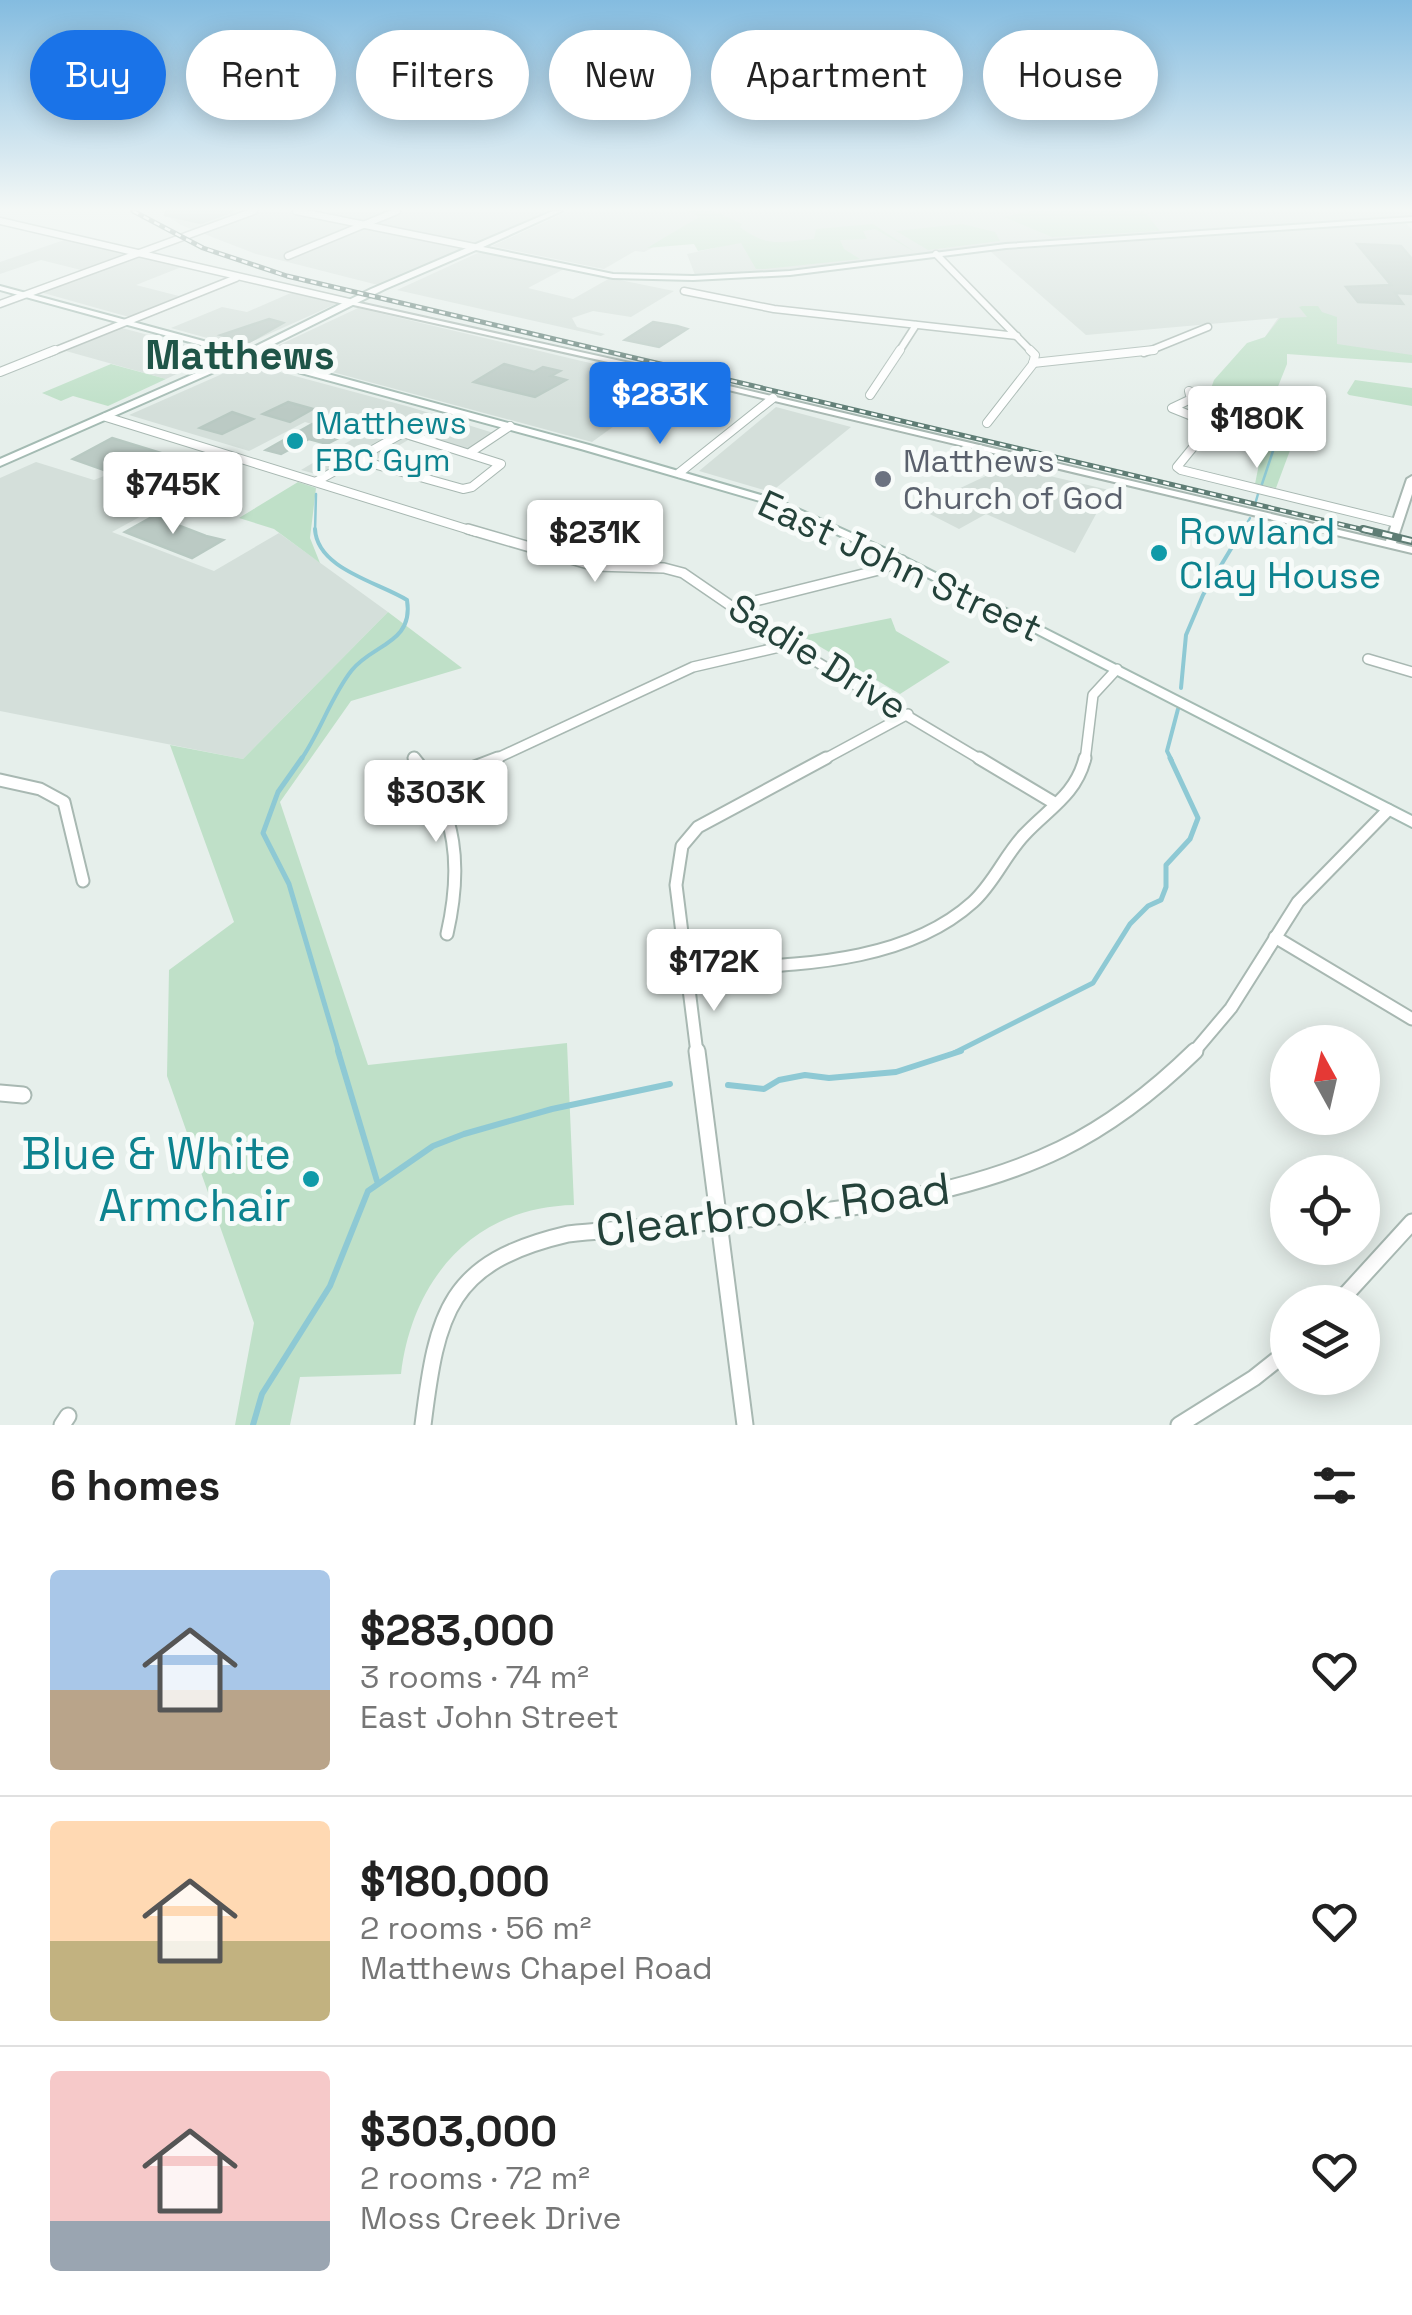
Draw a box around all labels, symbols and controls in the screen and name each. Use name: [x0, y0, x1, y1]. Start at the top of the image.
chip: Buy: [30, 30, 166, 120]
chip: Rent: [186, 30, 336, 120]
chip: Filters: [356, 30, 529, 120]
chip: New: [549, 30, 691, 120]
chip: Apartment: [711, 30, 963, 120]
chip: House: [983, 30, 1158, 120]
district label: Matthews: [145, 330, 335, 381]
pin: $283K: [590, 362, 730, 447]
text: $283K: [611, 374, 709, 414]
pin: $180K: [1187, 386, 1327, 471]
text: $180K: [1210, 398, 1304, 438]
place label: Matthews FBC Gym: [315, 403, 467, 480]
marker: Matthews FBC Gym: [284, 430, 306, 452]
place label: Matthews Church of God: [903, 441, 1124, 518]
pin: $745K: [103, 452, 243, 537]
text: $745K: [125, 464, 221, 504]
marker: Matthews Church of God: [872, 468, 894, 490]
street label: East John Street: [751, 479, 1049, 653]
pin: $231K: [525, 500, 665, 585]
place label: Rowland Clay House: [1179, 507, 1381, 599]
text: $231K: [549, 512, 641, 552]
marker: Rowland Clay House: [1148, 542, 1170, 564]
street label: Sadie Drive: [720, 583, 916, 731]
pin: $303K: [366, 760, 506, 845]
text: $303K: [386, 772, 486, 812]
pin: $172K: [644, 929, 784, 1014]
text: $172K: [669, 941, 759, 981]
north arrow: [1270, 1025, 1380, 1135]
map controls: [1270, 1025, 1380, 1395]
place label: Blue & White Armchair: [22, 1125, 291, 1234]
button: locate: [1270, 1155, 1380, 1265]
street label: Clearbrook Road: [593, 1159, 953, 1260]
marker: Blue & White Armchair: [300, 1168, 322, 1190]
button: layers: [1270, 1285, 1380, 1395]
icon: filters: [1307, 1458, 1362, 1513]
text: 6 homes: [50, 1459, 220, 1512]
text: $283,000: [360, 1604, 555, 1657]
icon: home: [130, 1610, 250, 1730]
icon: heart: [1307, 1643, 1362, 1698]
text: 3 rooms · 74 m²: [360, 1657, 589, 1697]
text: East John Street: [360, 1697, 619, 1737]
text: $180,000: [360, 1855, 550, 1908]
icon: home: [130, 1861, 250, 1981]
icon: heart: [1307, 1894, 1362, 1949]
text: 2 rooms · 56 m²: [360, 1908, 592, 1948]
text: Matthews Chapel Road: [360, 1948, 713, 1988]
text: $303,000: [360, 2105, 557, 2158]
icon: home: [130, 2111, 250, 2231]
icon: heart: [1307, 2144, 1362, 2199]
text: 2 rooms · 72 m²: [360, 2158, 590, 2198]
text: Moss Creek Drive: [360, 2198, 621, 2238]

